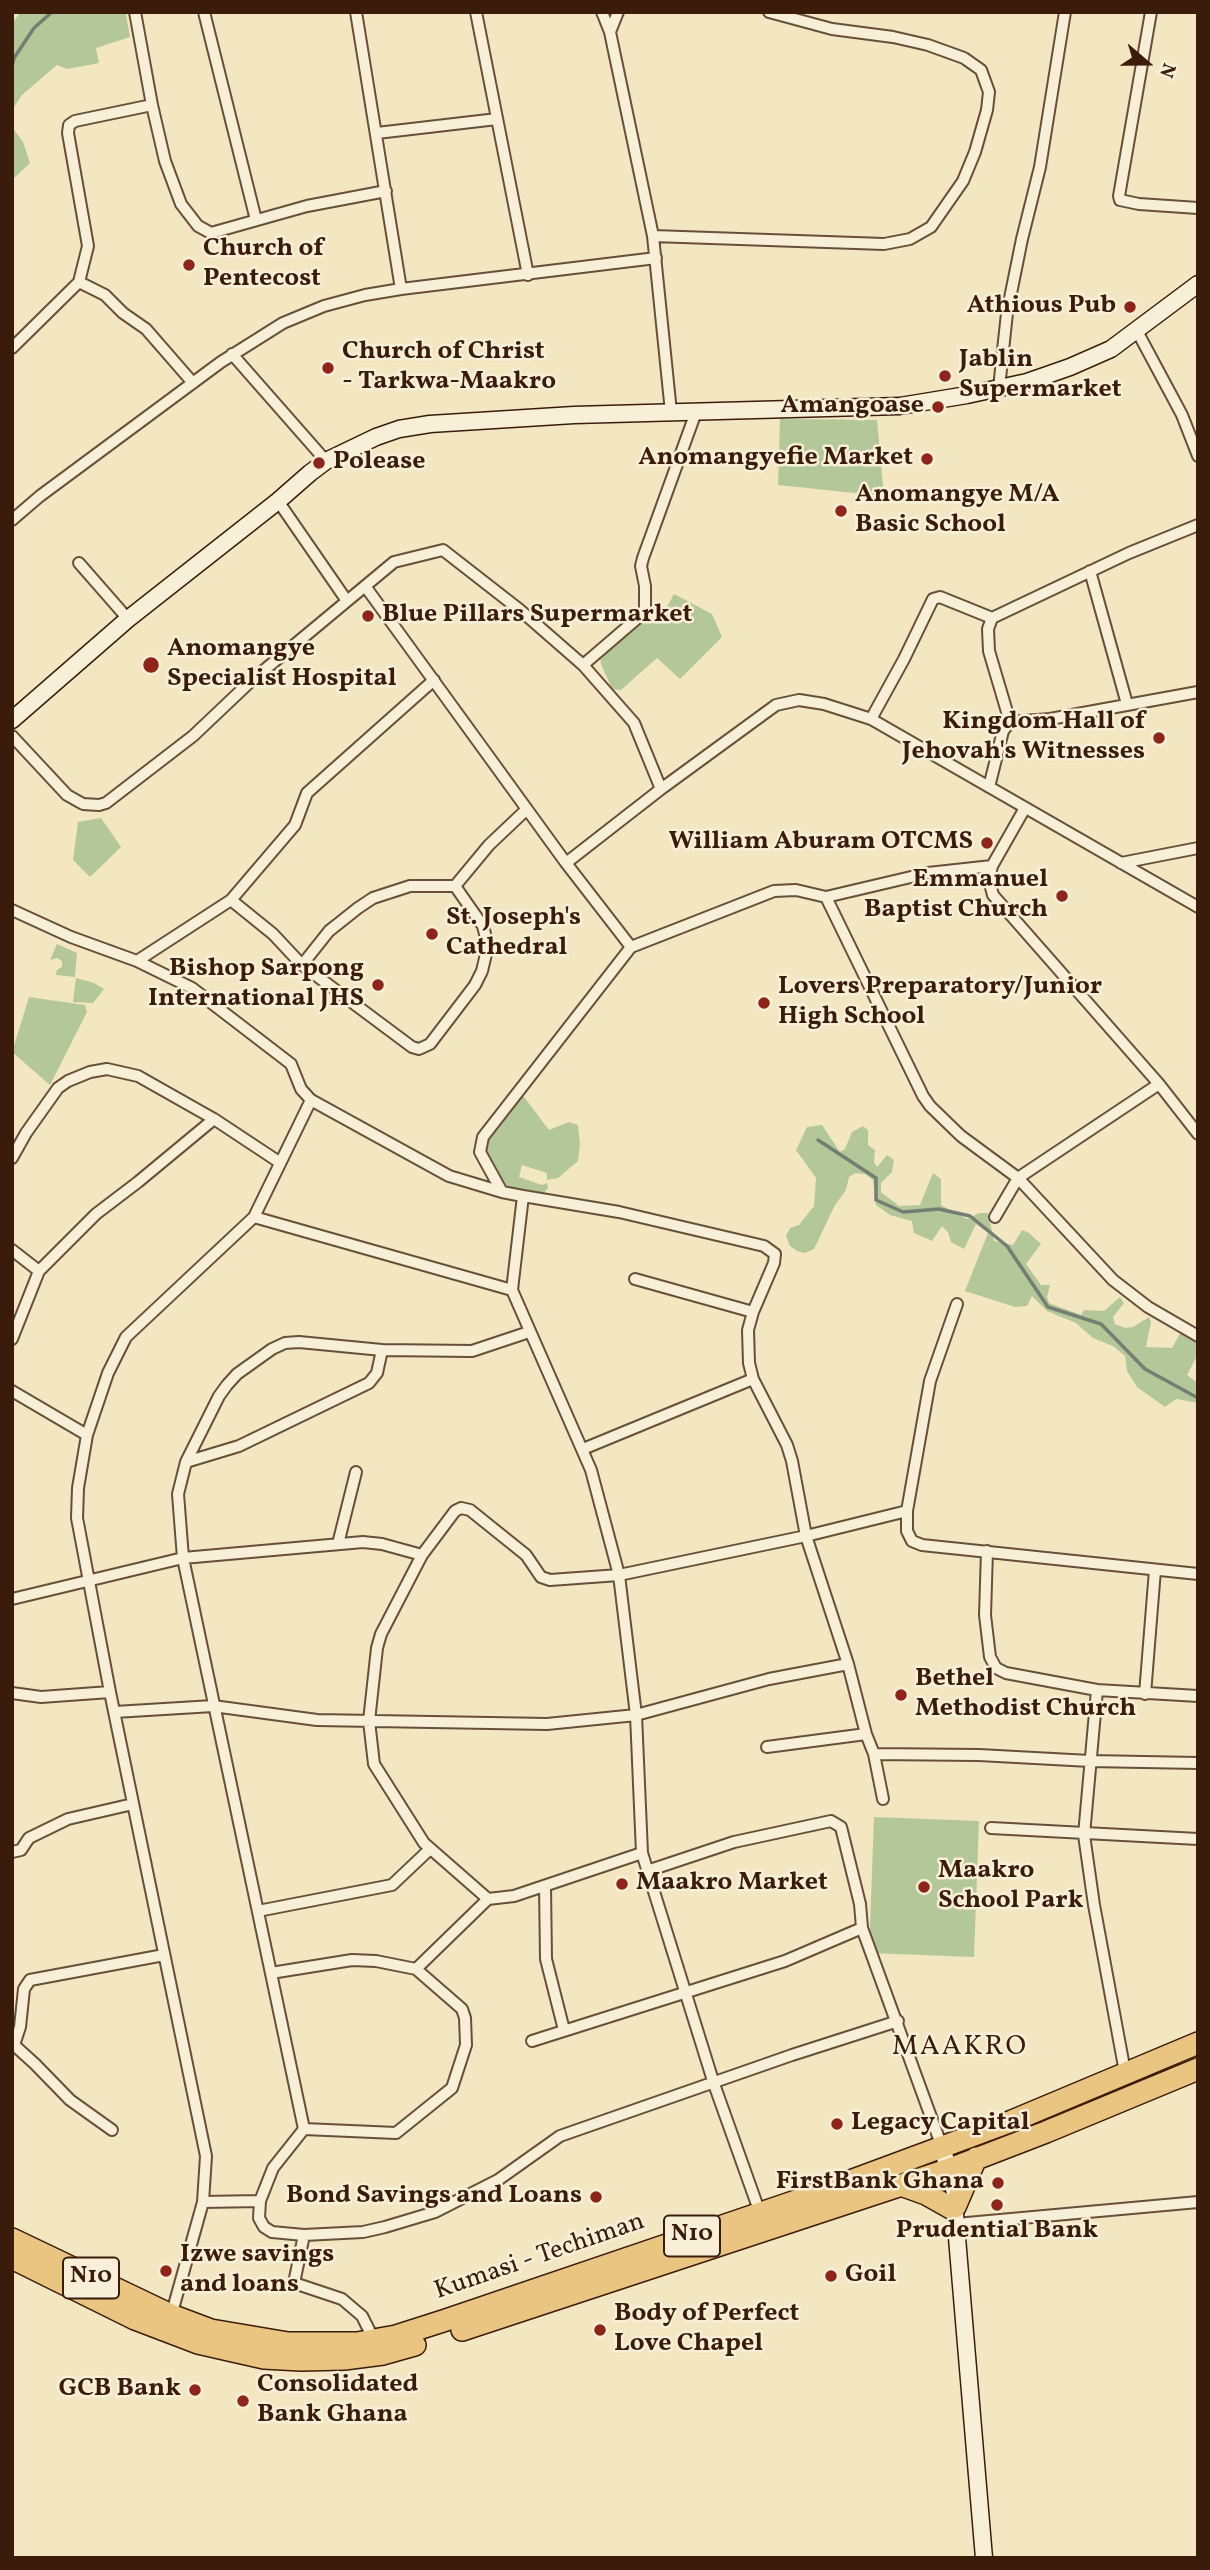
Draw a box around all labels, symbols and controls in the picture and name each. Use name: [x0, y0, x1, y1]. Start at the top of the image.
north arrow: [1112, 28, 1182, 98]
text: N: [1152, 59, 1181, 81]
place label: Church of Pentecost: [203, 234, 324, 296]
marker: Church of Pentecost: [181, 257, 197, 273]
place label: Athious Pub: [967, 291, 1116, 323]
marker: Athious Pub: [1122, 299, 1138, 315]
place label: Church of Christ - Tarkwa-Maakro: [342, 337, 556, 398]
place label: Jablin Supermarket: [959, 345, 1122, 406]
marker: Church of Christ - Tarkwa-Maakro: [320, 360, 336, 376]
marker: Jablin Supermarket: [937, 368, 953, 384]
place label: Amangoase: [781, 391, 924, 423]
marker: Amangoase: [930, 399, 946, 415]
place label: Anomangyefie Market: [638, 443, 913, 475]
place label: Polease: [333, 447, 425, 479]
marker: Anomangyefie Market: [919, 451, 935, 467]
marker: Polease: [311, 455, 327, 471]
place label: Anomangye M/A Basic School: [855, 480, 1059, 542]
marker: Anomangye M/A Basic School: [833, 503, 849, 519]
place label: Blue Pillars Supermarket: [382, 600, 692, 632]
marker: Blue Pillars Supermarket: [360, 608, 376, 624]
place label: Anomangye Specialist Hospital: [167, 634, 397, 696]
marker: Anomangye Specialist Hospital: [141, 655, 161, 675]
place label: Kingdom Hall of Jehovah's Witnesses: [902, 707, 1145, 768]
marker: Kingdom Hall of Jehovah's Witnesses: [1151, 730, 1167, 746]
place label: William Aburam OTCMS: [668, 827, 973, 859]
marker: William Aburam OTCMS: [979, 835, 995, 851]
place label: Emmanuel Baptist Church: [864, 865, 1048, 926]
marker: Emmanuel Baptist Church: [1054, 888, 1070, 904]
place label: St. Joseph's Cathedral: [446, 903, 581, 964]
marker: St. Joseph's Cathedral: [424, 926, 440, 942]
place label: Bishop Sarpong International JHS: [148, 954, 364, 1016]
place label: Lovers Preparatory/Junior High School: [778, 972, 1102, 1034]
marker: Bishop Sarpong International JHS: [370, 977, 386, 993]
marker: Lovers Preparatory/Junior High School: [756, 995, 772, 1011]
place label: Bethel Methodist Church: [915, 1664, 1136, 1726]
marker: Bethel Methodist Church: [893, 1687, 909, 1703]
place label: Maakro School Park: [938, 1856, 1083, 1918]
place label: Maakro Market: [636, 1868, 828, 1900]
marker: Maakro Market: [614, 1876, 630, 1892]
marker: Maakro School Park: [916, 1879, 932, 1895]
district label: MAAKRO: [893, 2032, 1027, 2066]
place label: Legacy Capital: [851, 2108, 1029, 2140]
marker: Legacy Capital: [829, 2116, 845, 2132]
place label: FirstBank Ghana: [776, 2167, 984, 2199]
marker: FirstBank Ghana: [990, 2175, 1006, 2191]
place label: Bond Savings and Loans: [286, 2181, 582, 2213]
marker: Bond Savings and Loans: [588, 2189, 604, 2205]
marker: Prudential Bank: [989, 2197, 1005, 2213]
street label: Kumasi - Techiman: [431, 2207, 649, 2309]
road number: N10: [664, 2216, 720, 2256]
place label: Prudential Bank: [896, 2216, 1098, 2248]
place label: Izwe savings and loans: [180, 2240, 334, 2302]
road number: N10: [63, 2258, 119, 2298]
place label: Goil: [845, 2260, 896, 2292]
marker: Izwe savings and loans: [158, 2263, 174, 2279]
marker: Goil: [823, 2268, 839, 2284]
place label: Body of Perfect Love Chapel: [614, 2299, 799, 2360]
marker: Body of Perfect Love Chapel: [592, 2322, 608, 2338]
place label: Consolidated Bank Ghana: [257, 2370, 418, 2432]
place label: GCB Bank: [59, 2374, 181, 2406]
marker: GCB Bank: [187, 2382, 203, 2398]
marker: Consolidated Bank Ghana: [235, 2393, 251, 2409]

